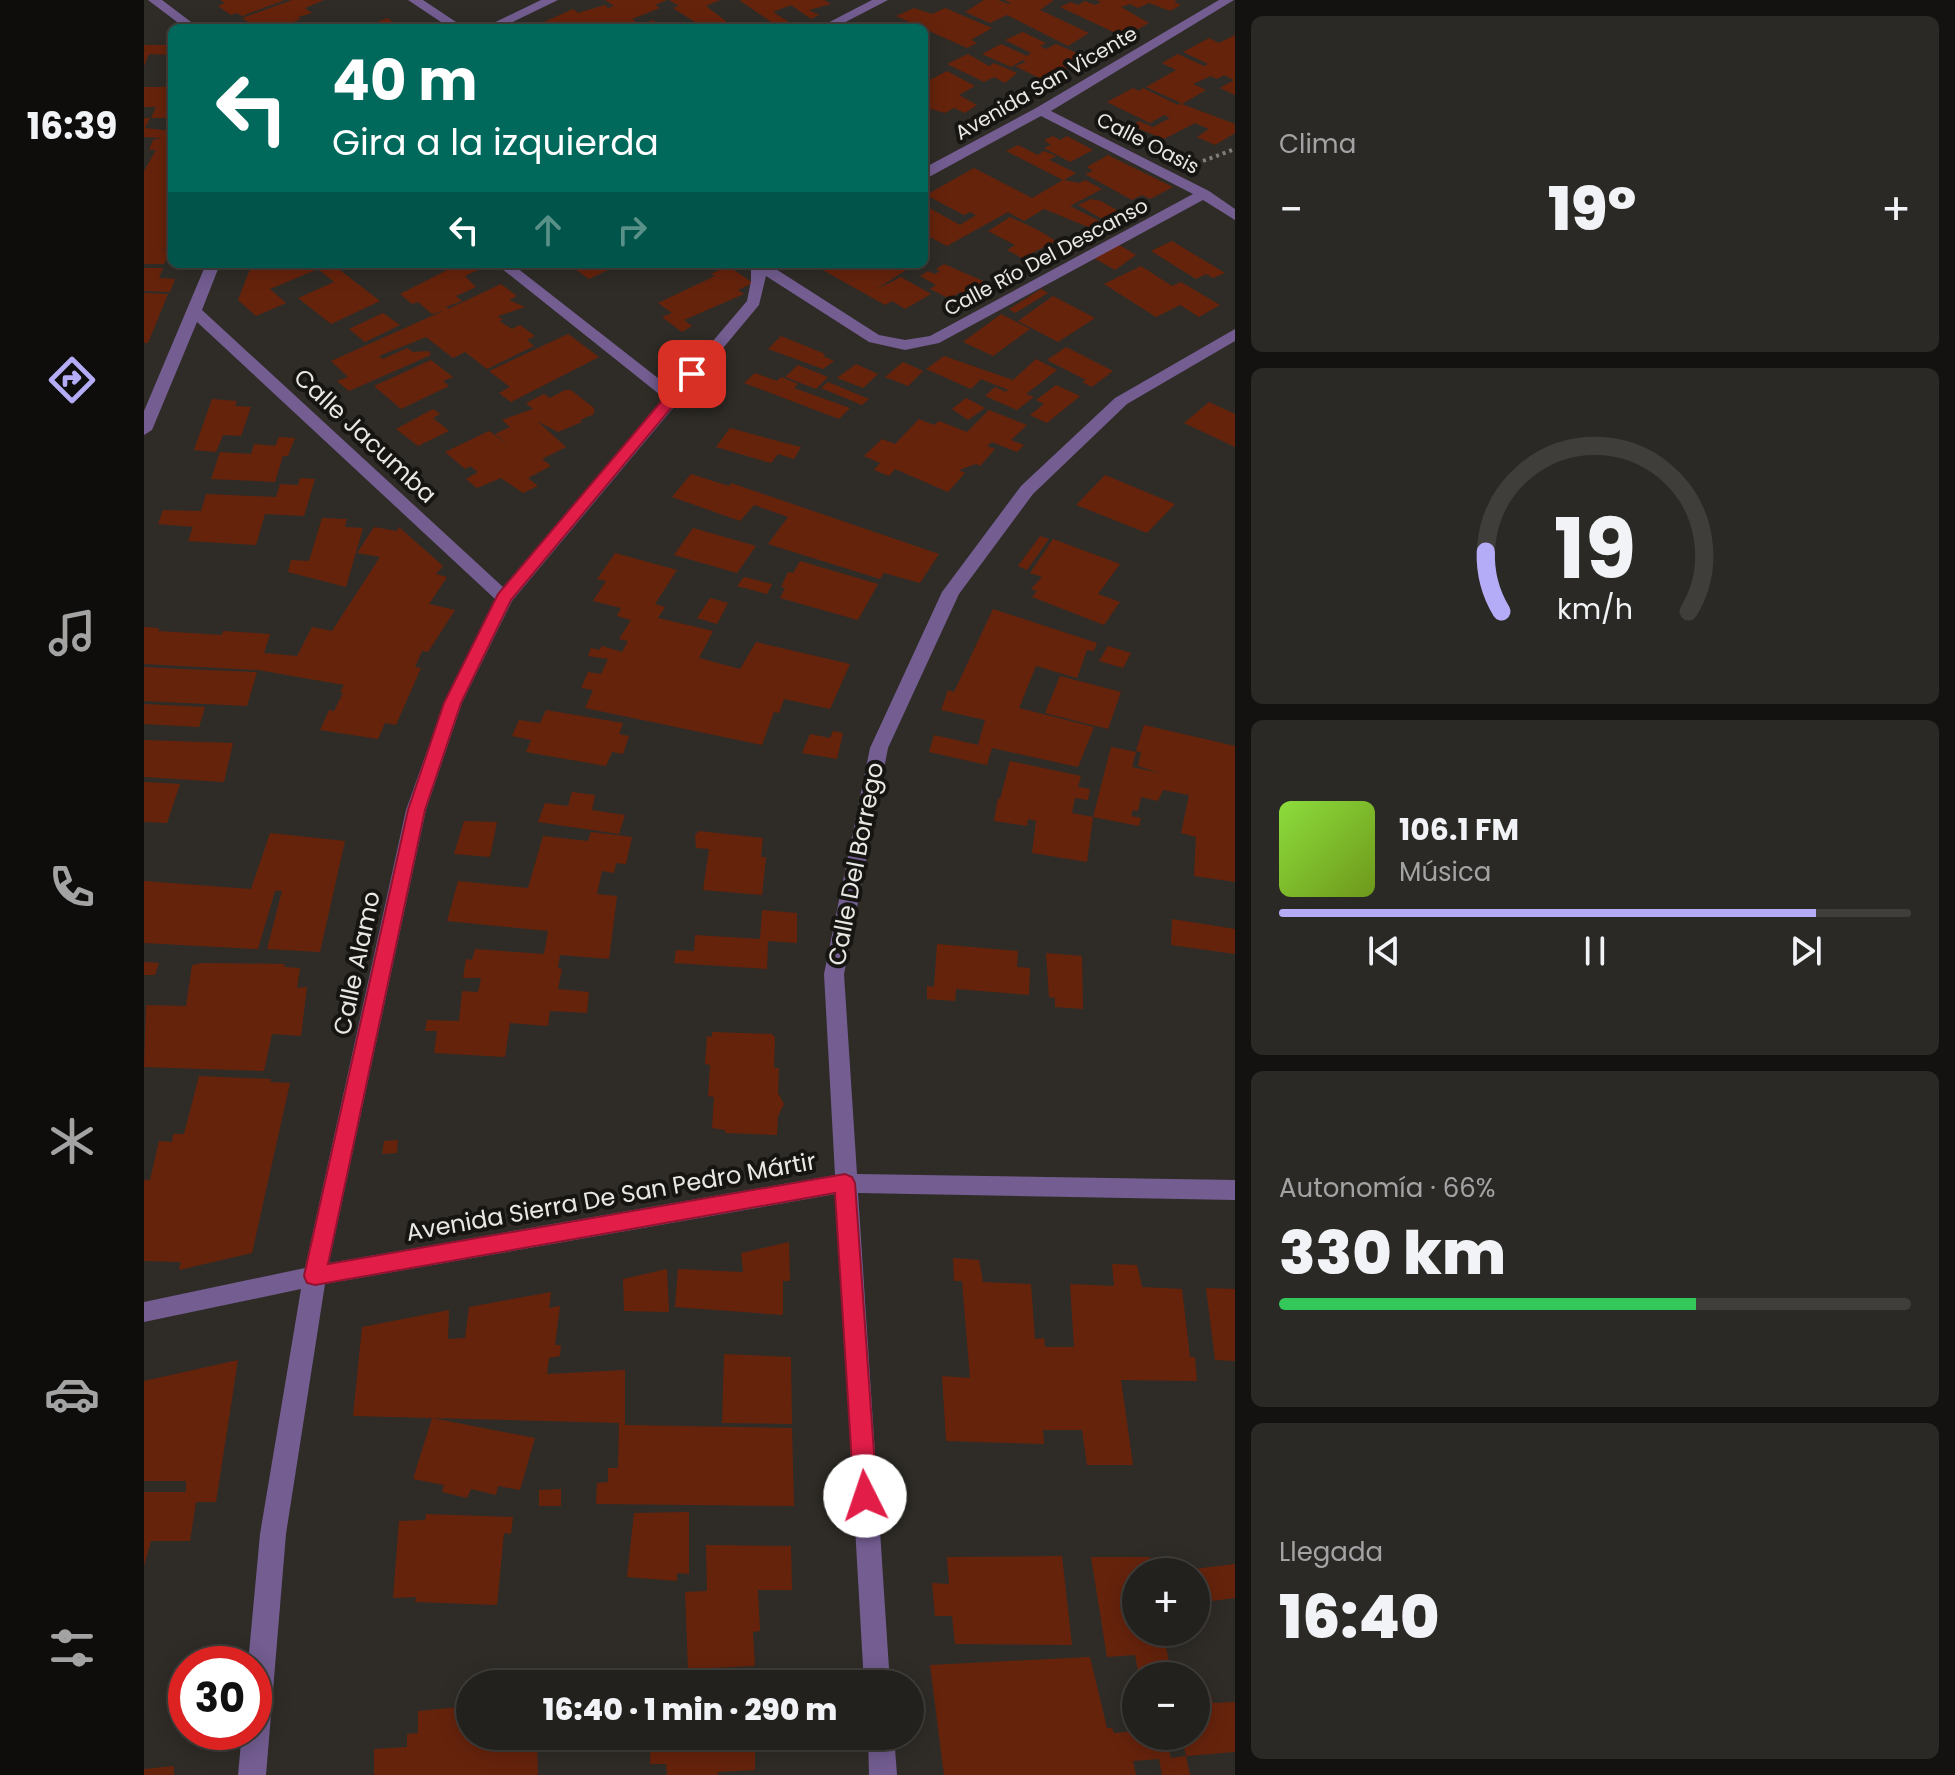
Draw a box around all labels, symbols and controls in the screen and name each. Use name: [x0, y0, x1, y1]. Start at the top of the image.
street label: Avenida San Vicente: [950, 19, 1142, 147]
text: 40 m: [332, 41, 478, 120]
icon: left: [200, 56, 304, 160]
text: 16:39: [27, 101, 117, 152]
street label: Calle Oasis: [1092, 105, 1204, 181]
text: Gira a la izquierda: [332, 117, 659, 168]
text: Clima: [1279, 126, 1356, 162]
text: 19°: [1548, 167, 1636, 251]
text: −: [1279, 179, 1303, 240]
text: +: [1881, 179, 1911, 240]
street label: Calle Río Del Descanso: [939, 191, 1153, 323]
icon: left: [442, 208, 486, 252]
icon: ahead: [526, 208, 570, 252]
icon: right: [610, 208, 654, 252]
pin: [658, 340, 726, 408]
icon: directions: [44, 352, 100, 408]
icon: arrive: [670, 352, 714, 396]
street label: Calle Jacumba: [287, 361, 444, 510]
text: 19: [1554, 490, 1636, 606]
text: km/h: [1557, 589, 1633, 629]
icon: music: [44, 605, 100, 661]
street label: Calle Del Borrego: [820, 759, 891, 968]
text: 106.1 FM: [1399, 808, 1519, 851]
text: Música: [1399, 854, 1491, 890]
icon: phone: [44, 859, 100, 915]
street label: Calle Alamo: [325, 888, 388, 1038]
icon: previous: [1362, 929, 1406, 973]
icon: pause: [1573, 929, 1617, 973]
icon: next: [1784, 929, 1828, 973]
icon: climate: [44, 1113, 100, 1169]
street label: Avenida Sierra De San Pedro Mártir: [403, 1144, 818, 1249]
text: Autonomía · 66%: [1279, 1170, 1495, 1206]
text: 330 km: [1279, 1211, 1506, 1295]
icon: car: [44, 1366, 100, 1422]
position arrow: [823, 1454, 907, 1538]
text: Llegada: [1279, 1534, 1383, 1570]
map controls: [1122, 1558, 1210, 1750]
button: +: [1122, 1558, 1210, 1646]
text: 16:40: [1279, 1575, 1439, 1659]
icon: filters: [44, 1620, 100, 1676]
speed limit sign: 30: [168, 1646, 272, 1750]
button: −: [1122, 1662, 1210, 1750]
text: 16:40 · 1 min · 290 m: [543, 1688, 837, 1731]

